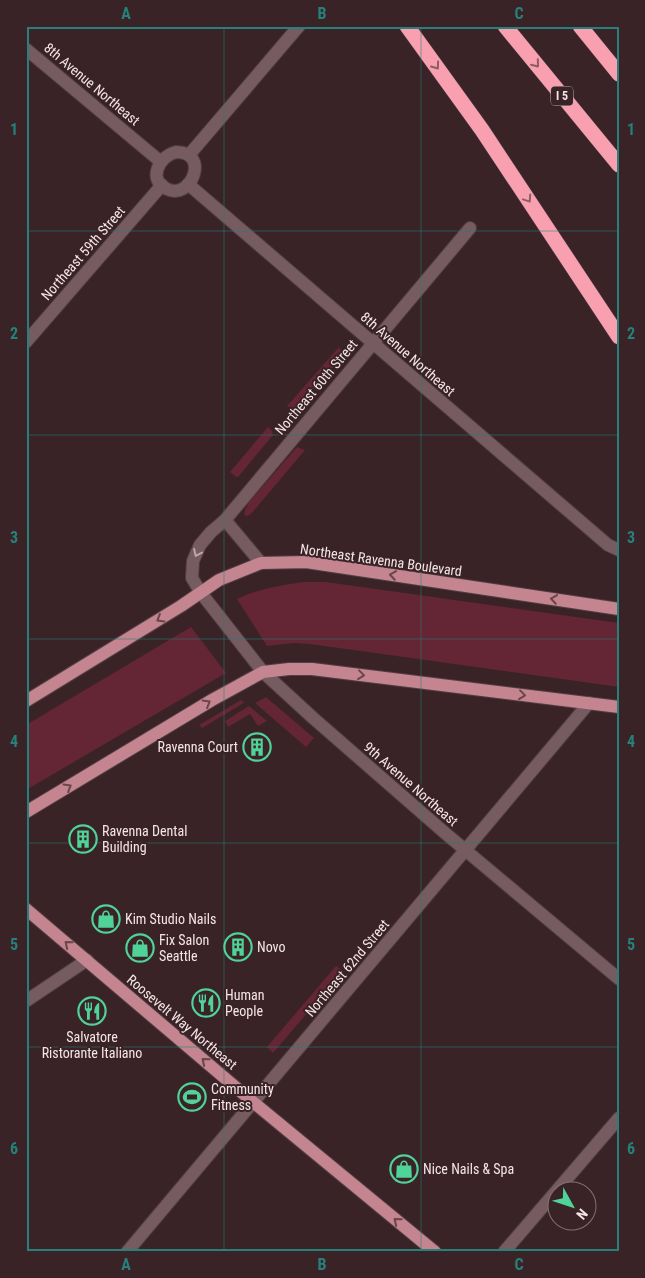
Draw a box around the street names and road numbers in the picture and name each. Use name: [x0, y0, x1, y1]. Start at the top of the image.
street label: 8th Avenue Northeast: [41, 39, 143, 129]
road number: I 5: [551, 86, 573, 105]
street label: Northeast 59th Street: [38, 203, 128, 303]
street label: 8th Avenue Northeast: [358, 309, 458, 399]
street label: Northeast 60th Street: [272, 336, 360, 438]
street label: Northeast Ravenna Boulevard: [299, 541, 463, 579]
street label: 9th Avenue Northeast: [361, 739, 461, 829]
street label: Northeast 62nd Street: [302, 916, 392, 1020]
street label: Roosevelt Way Northeast: [124, 971, 240, 1073]

